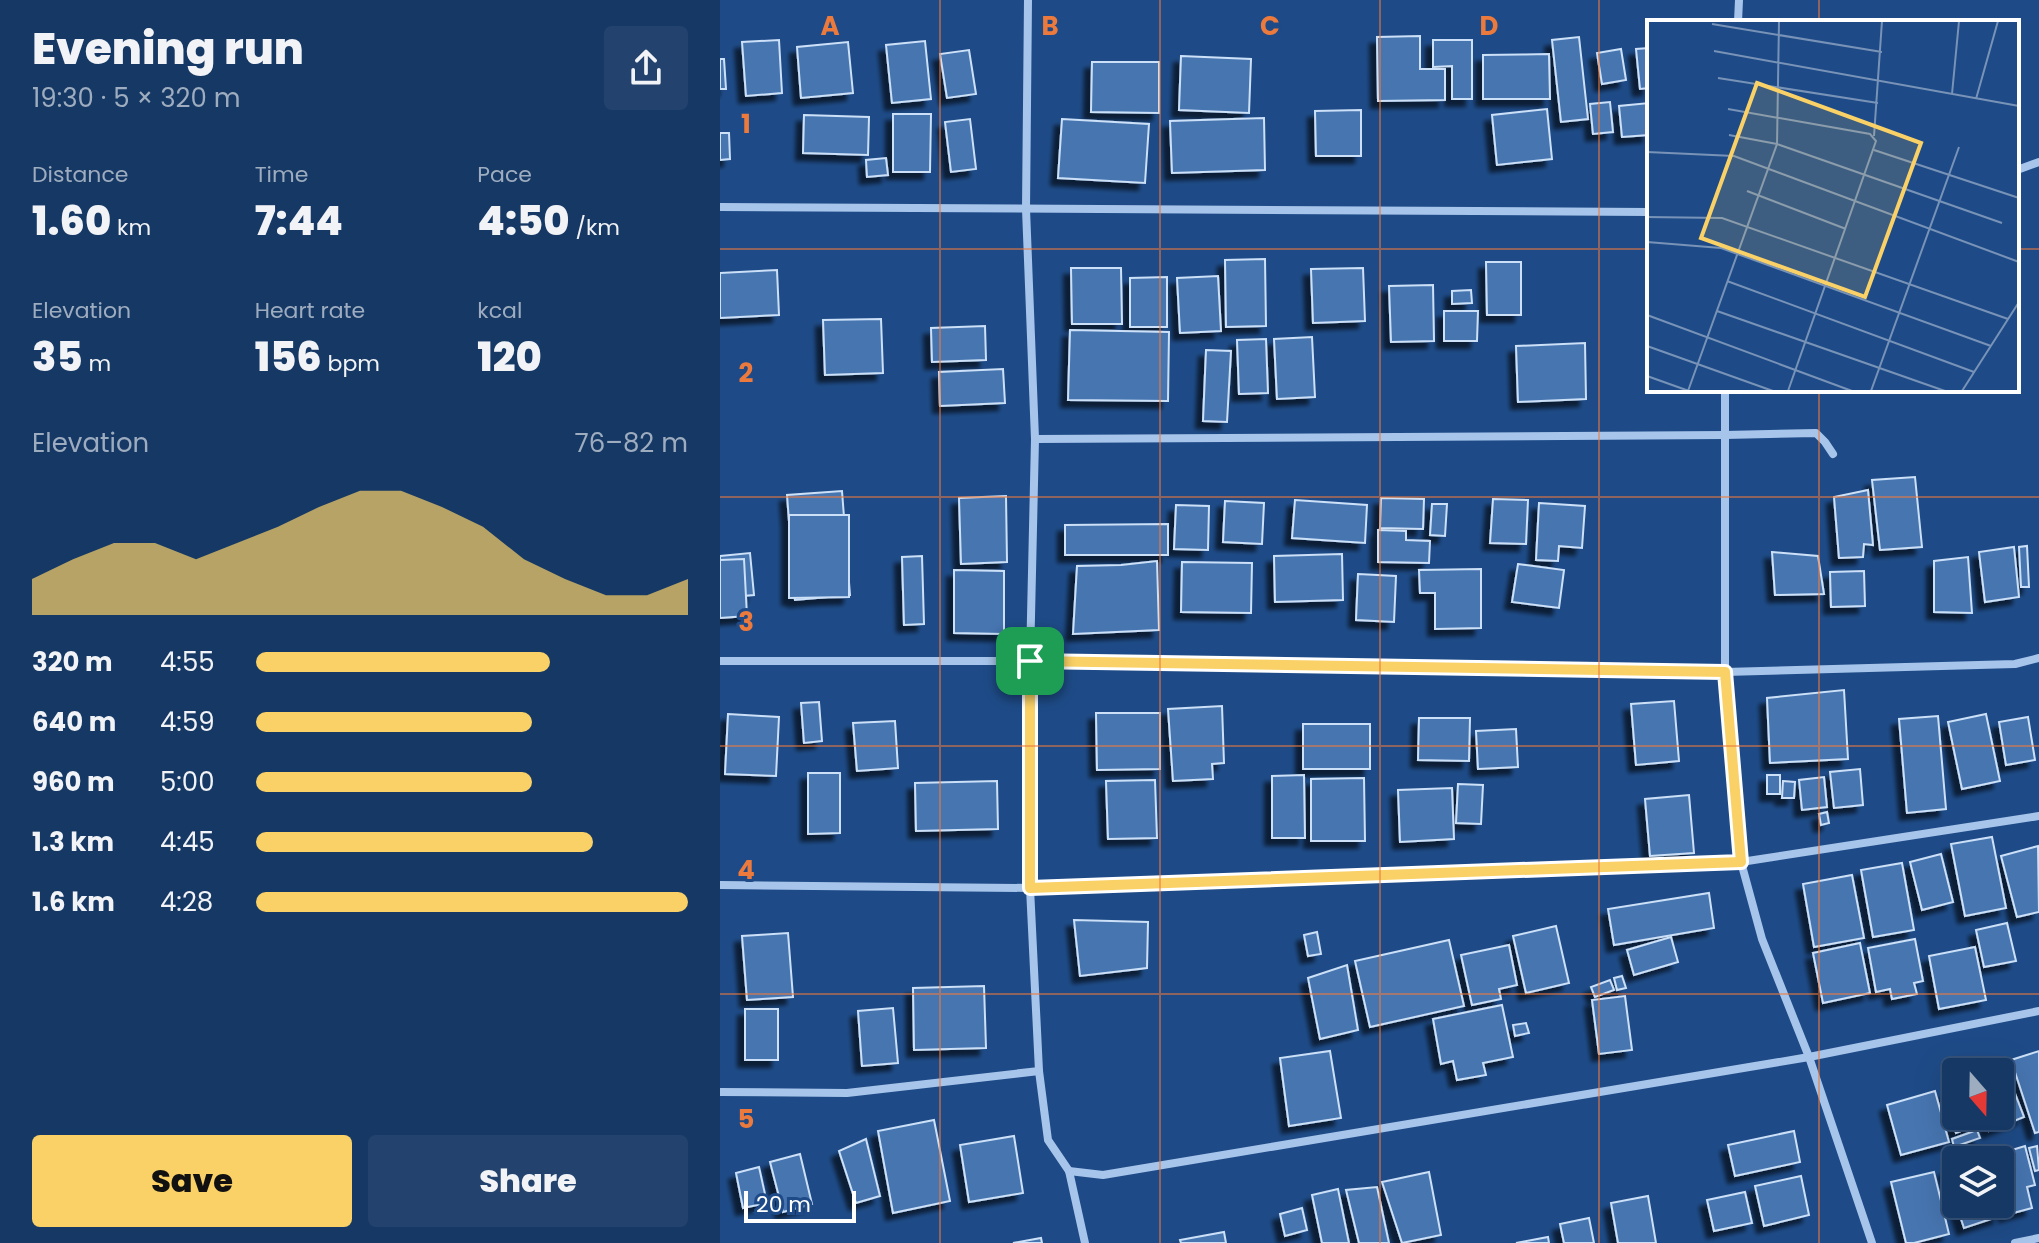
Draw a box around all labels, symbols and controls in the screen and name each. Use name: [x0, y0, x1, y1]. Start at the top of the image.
text: A: [820, 8, 840, 44]
text: B: [1041, 8, 1059, 44]
text: C: [1260, 8, 1280, 44]
text: D: [1480, 8, 1499, 44]
text: Evening run: [32, 18, 304, 79]
inset map: [1647, 20, 2019, 392]
button: share: [604, 26, 688, 110]
text: 19:30 · 5 × 320 m: [32, 80, 241, 116]
text: 1: [741, 106, 751, 142]
text: Distance: [32, 159, 128, 190]
text: Time: [255, 159, 308, 190]
text: Pace: [477, 159, 532, 190]
text: 1.60: [32, 193, 111, 249]
text: 7:44: [255, 193, 343, 249]
text: 4:50: [477, 193, 570, 249]
text: km: [111, 212, 151, 243]
text: /km: [570, 212, 620, 243]
text: Elevation: [32, 295, 131, 326]
text: Heart rate: [255, 295, 365, 326]
text: kcal: [477, 295, 522, 326]
text: 35: [32, 329, 83, 385]
text: 156: [255, 329, 322, 385]
text: 120: [477, 329, 542, 385]
text: m: [83, 348, 111, 379]
text: bpm: [322, 348, 380, 379]
text: 2: [739, 355, 754, 391]
text: Elevation: [32, 425, 149, 461]
text: 76–82 m: [575, 425, 688, 461]
text: 3: [738, 604, 754, 640]
pin: [996, 627, 1064, 695]
icon: arrive: [1008, 639, 1052, 683]
text: 320 m: [32, 644, 113, 680]
text: 4:55: [160, 644, 215, 680]
text: 640 m: [32, 704, 116, 740]
text: 4:59: [160, 704, 215, 740]
text: 960 m: [32, 764, 115, 800]
text: 5:00: [160, 764, 215, 800]
text: 1.3 km: [32, 824, 114, 860]
text: 4:45: [160, 824, 215, 860]
text: 4: [737, 852, 755, 888]
text: 1.6 km: [32, 884, 115, 920]
text: 4:28: [160, 884, 213, 920]
north arrow: [1942, 1058, 2014, 1130]
map controls: [1942, 1058, 2014, 1218]
text: 5: [738, 1101, 754, 1137]
button: Save: [32, 1135, 352, 1227]
button: Share: [368, 1135, 688, 1227]
button: layers: [1942, 1146, 2014, 1218]
scale bar: [744, 1187, 856, 1223]
text: 20 m: [756, 1189, 811, 1220]

